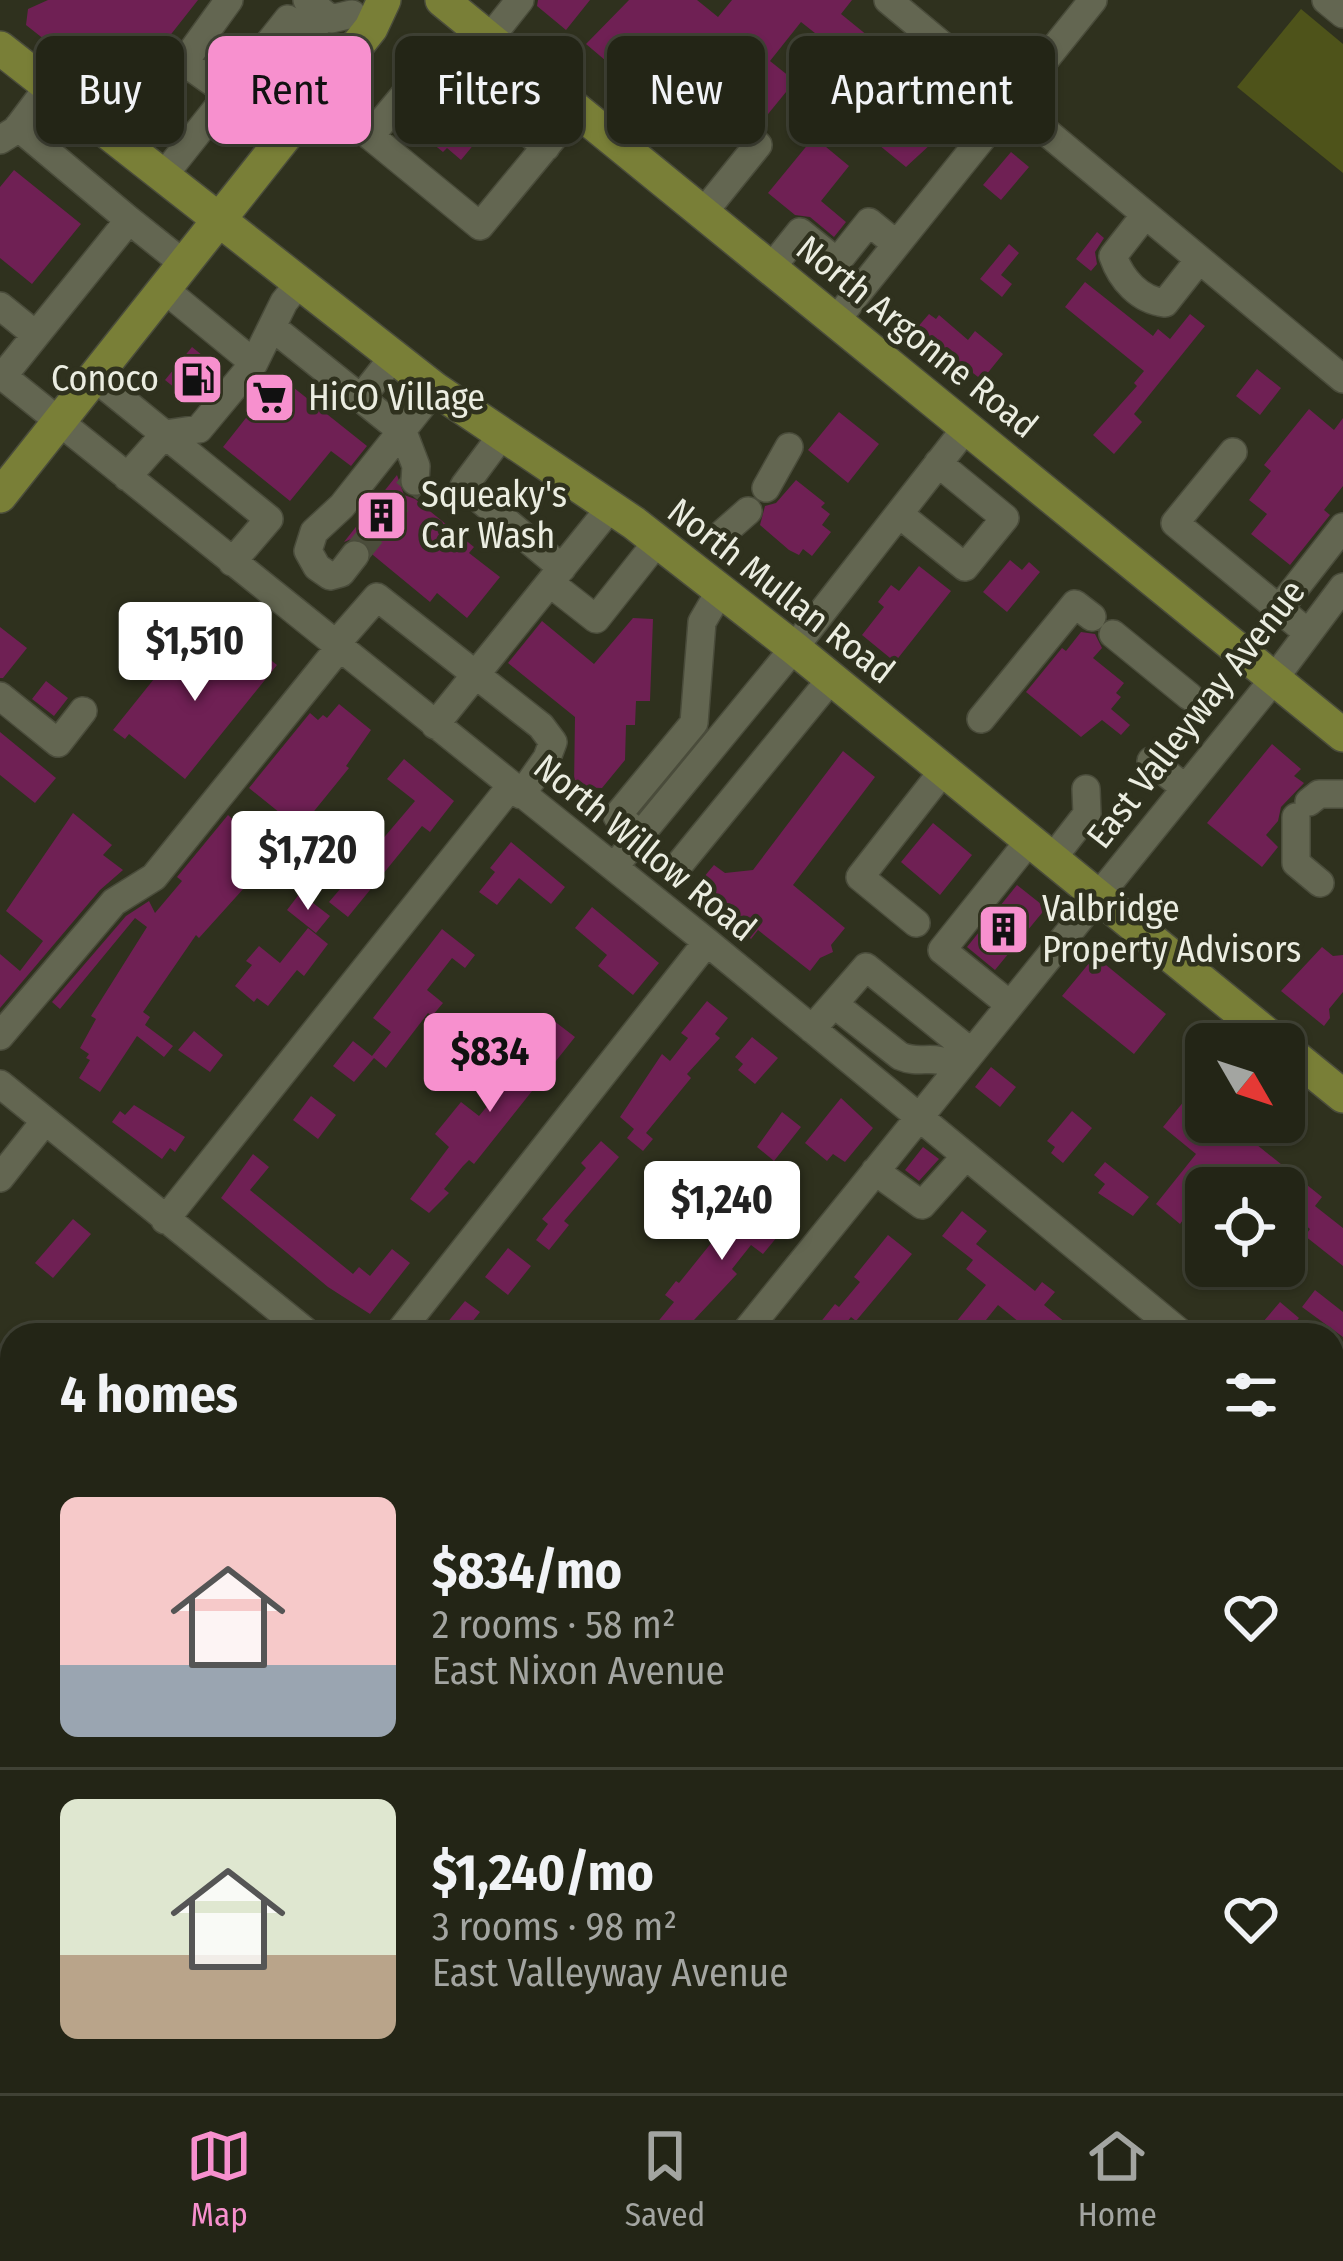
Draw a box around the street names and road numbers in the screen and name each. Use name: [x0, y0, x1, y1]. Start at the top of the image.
street label: North Argonne Road: [787, 226, 1047, 448]
street label: North Mullan Road: [659, 489, 903, 693]
street label: East Valleyway Avenue: [1077, 571, 1315, 857]
street label: North Willow Road: [525, 745, 765, 951]

